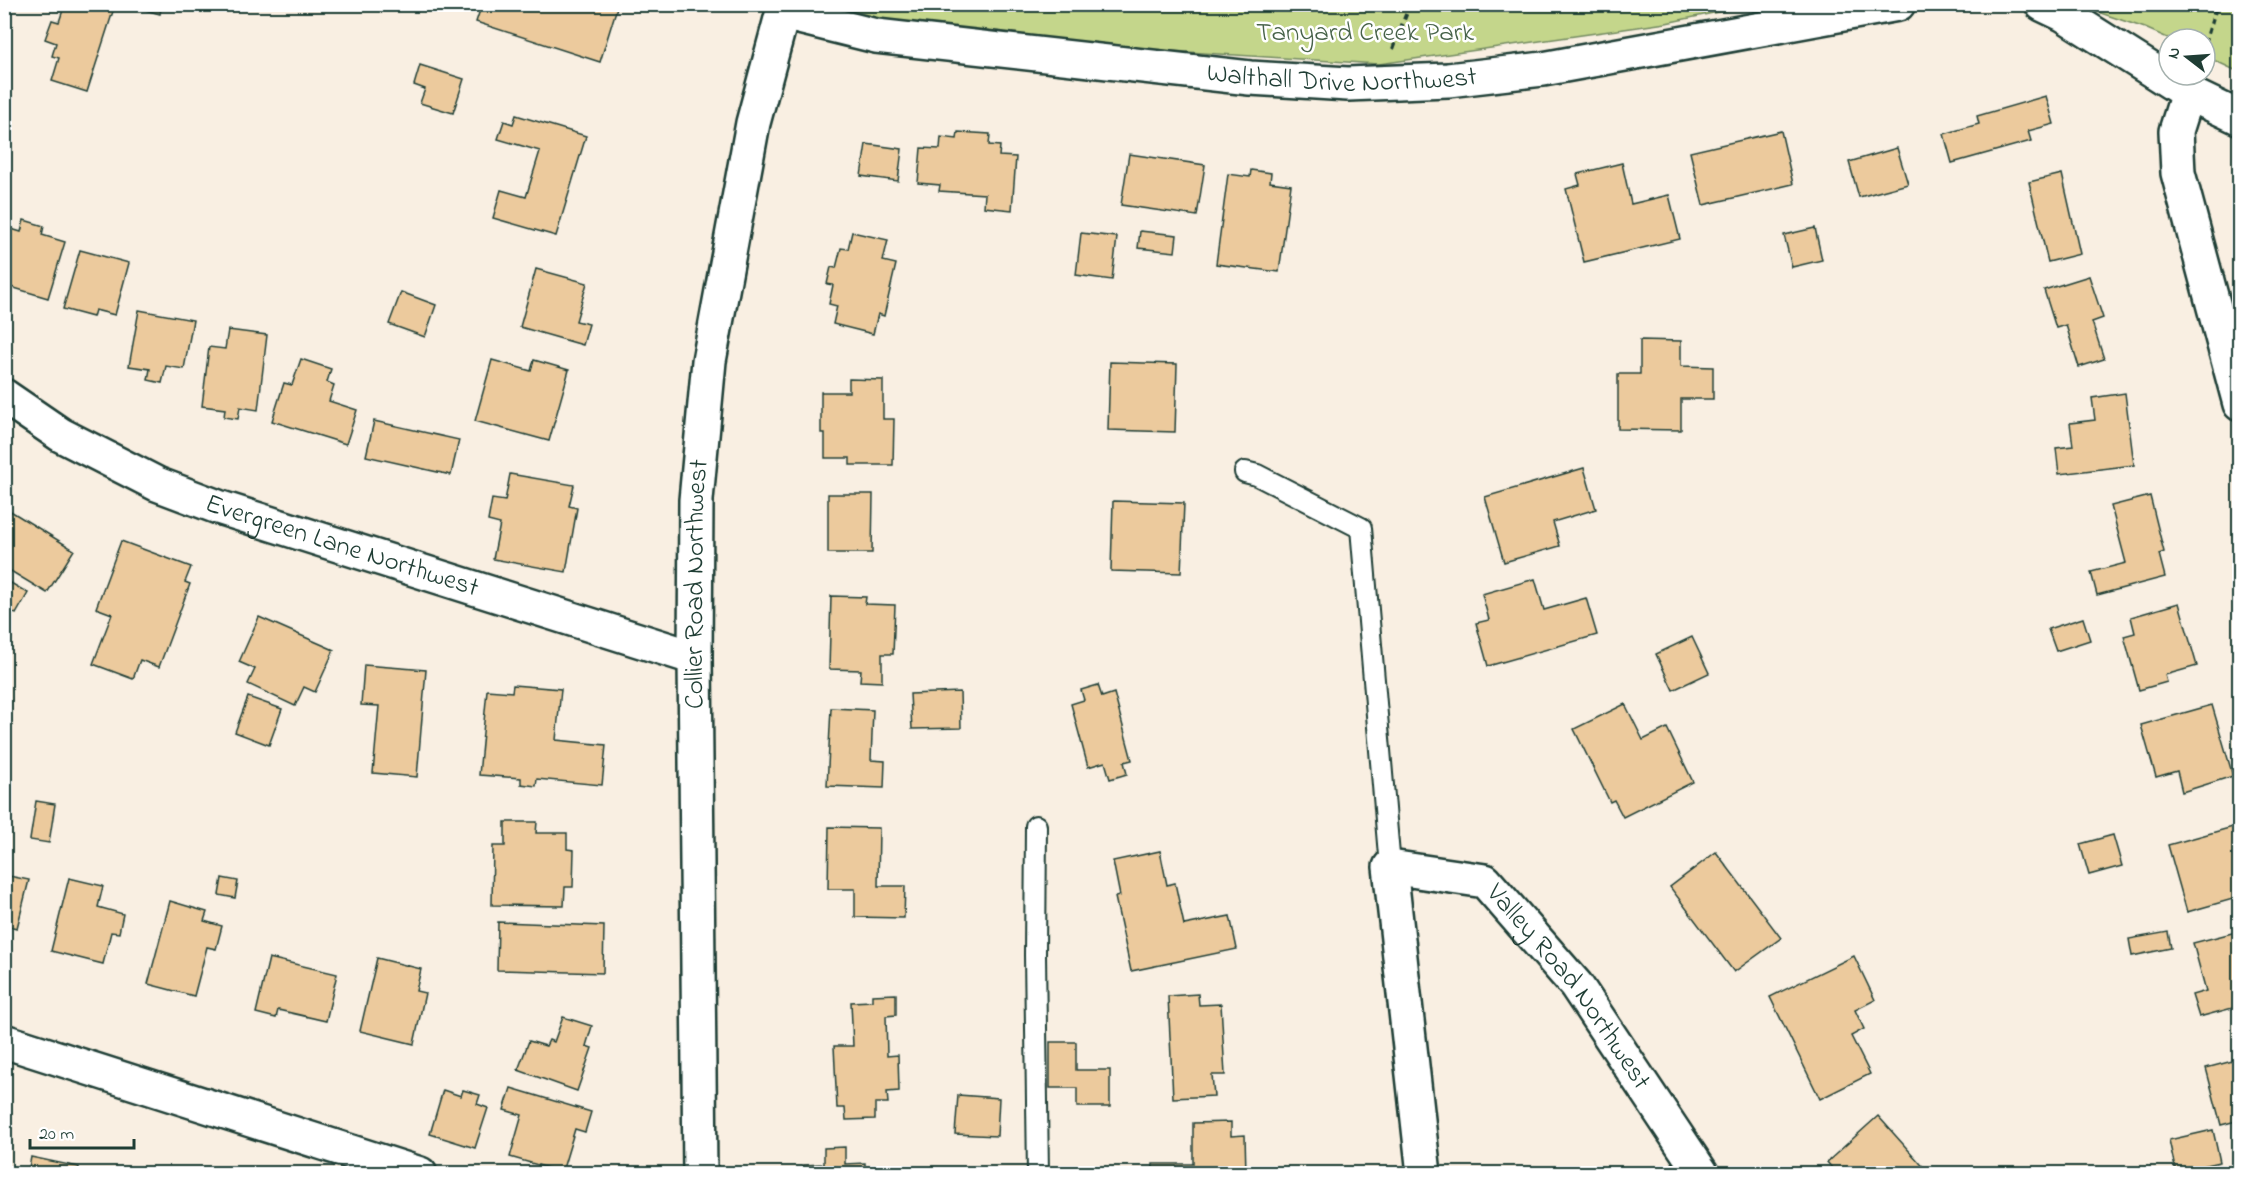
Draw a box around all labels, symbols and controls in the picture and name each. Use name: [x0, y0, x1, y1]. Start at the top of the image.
park label: Tanyard Creek Park: [1256, 14, 1474, 53]
north arrow: [2157, 27, 2217, 87]
text: N: [2162, 44, 2188, 62]
street label: Walthall Drive Northwest: [1205, 54, 1479, 104]
street label: Collier Road Northwest: [675, 457, 719, 709]
street label: Evergreen Lane Northwest: [199, 484, 484, 608]
street label: Valley Road Northwest: [1476, 875, 1660, 1098]
scale bar: [30, 1112, 134, 1150]
text: 20 m: [39, 1122, 74, 1148]

